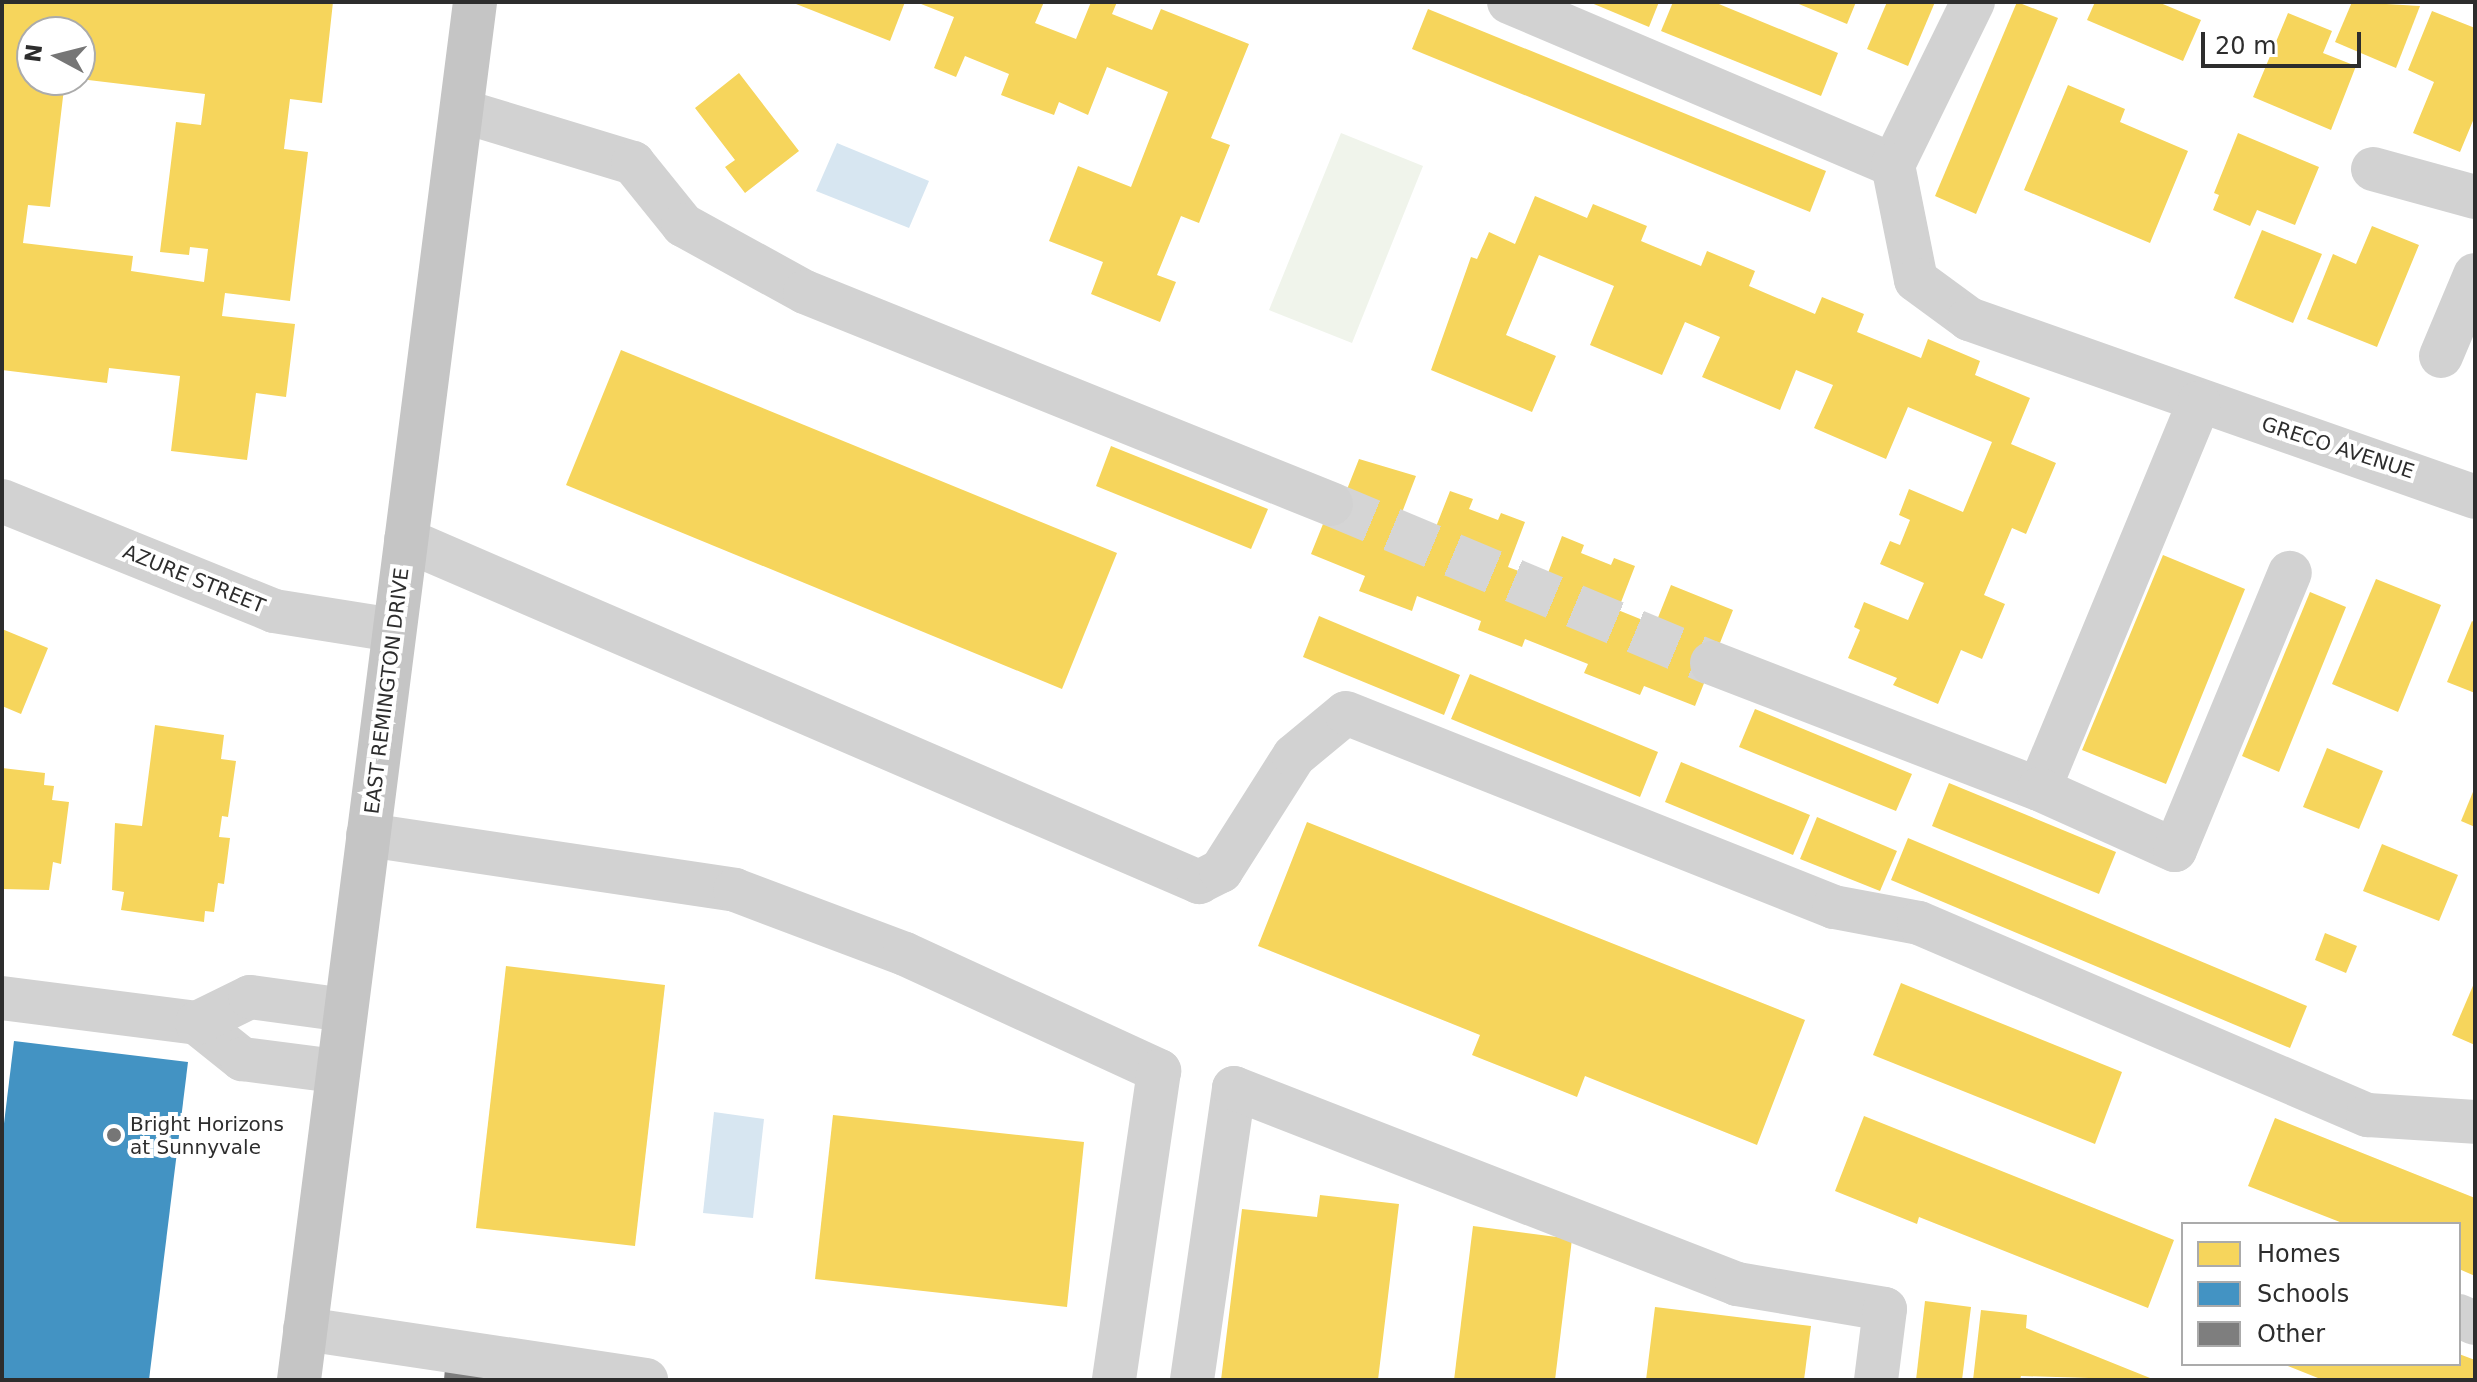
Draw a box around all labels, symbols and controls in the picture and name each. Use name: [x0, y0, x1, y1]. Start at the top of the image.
north arrow: [16, 16, 96, 96]
scale bar: [2205, 16, 2365, 66]
text: 20 m: [2215, 32, 2277, 60]
text: N: [20, 43, 47, 64]
street label: GRECO AVENUE: [2259, 412, 2417, 484]
street label: AZURE STREET: [119, 540, 269, 618]
street label: EAST REMINGTON DRIVE: [360, 567, 414, 815]
place label: Bright Horizons at Sunnyvale: [130, 1112, 284, 1159]
marker: Bright Horizons at Sunnyvale: [105, 1126, 123, 1144]
legend: [2181, 1222, 2461, 1366]
text: Homes: [2257, 1240, 2340, 1268]
text: Schools: [2257, 1280, 2349, 1308]
text: Other: [2257, 1320, 2325, 1348]

